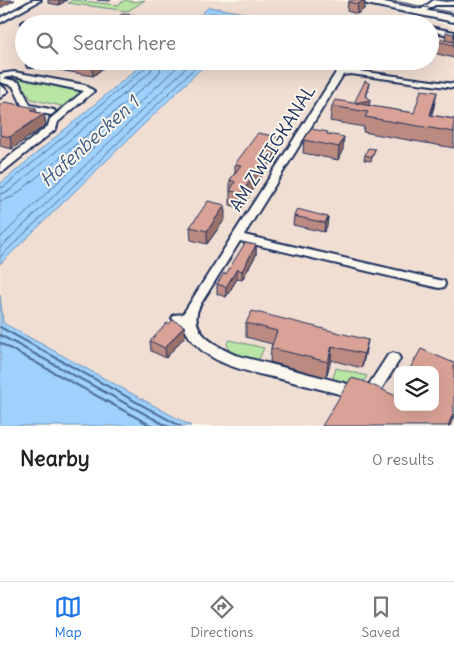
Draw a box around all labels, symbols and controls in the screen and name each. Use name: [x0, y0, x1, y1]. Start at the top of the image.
search box: [15, 15, 439, 70]
icon: search: [33, 29, 61, 57]
text: Search here: [73, 31, 176, 55]
street label: AM ZWEIGKANAL: [224, 80, 320, 215]
water label: Hafenbecken 1: [35, 89, 144, 192]
map controls: [394, 366, 439, 411]
button: layers: [394, 366, 439, 411]
text: Nearby: [20, 445, 90, 472]
text: 0 results: [372, 449, 434, 469]
tab: Map: [54, 593, 82, 641]
tab: Directions: [190, 593, 253, 641]
tab: Saved: [362, 593, 400, 641]

